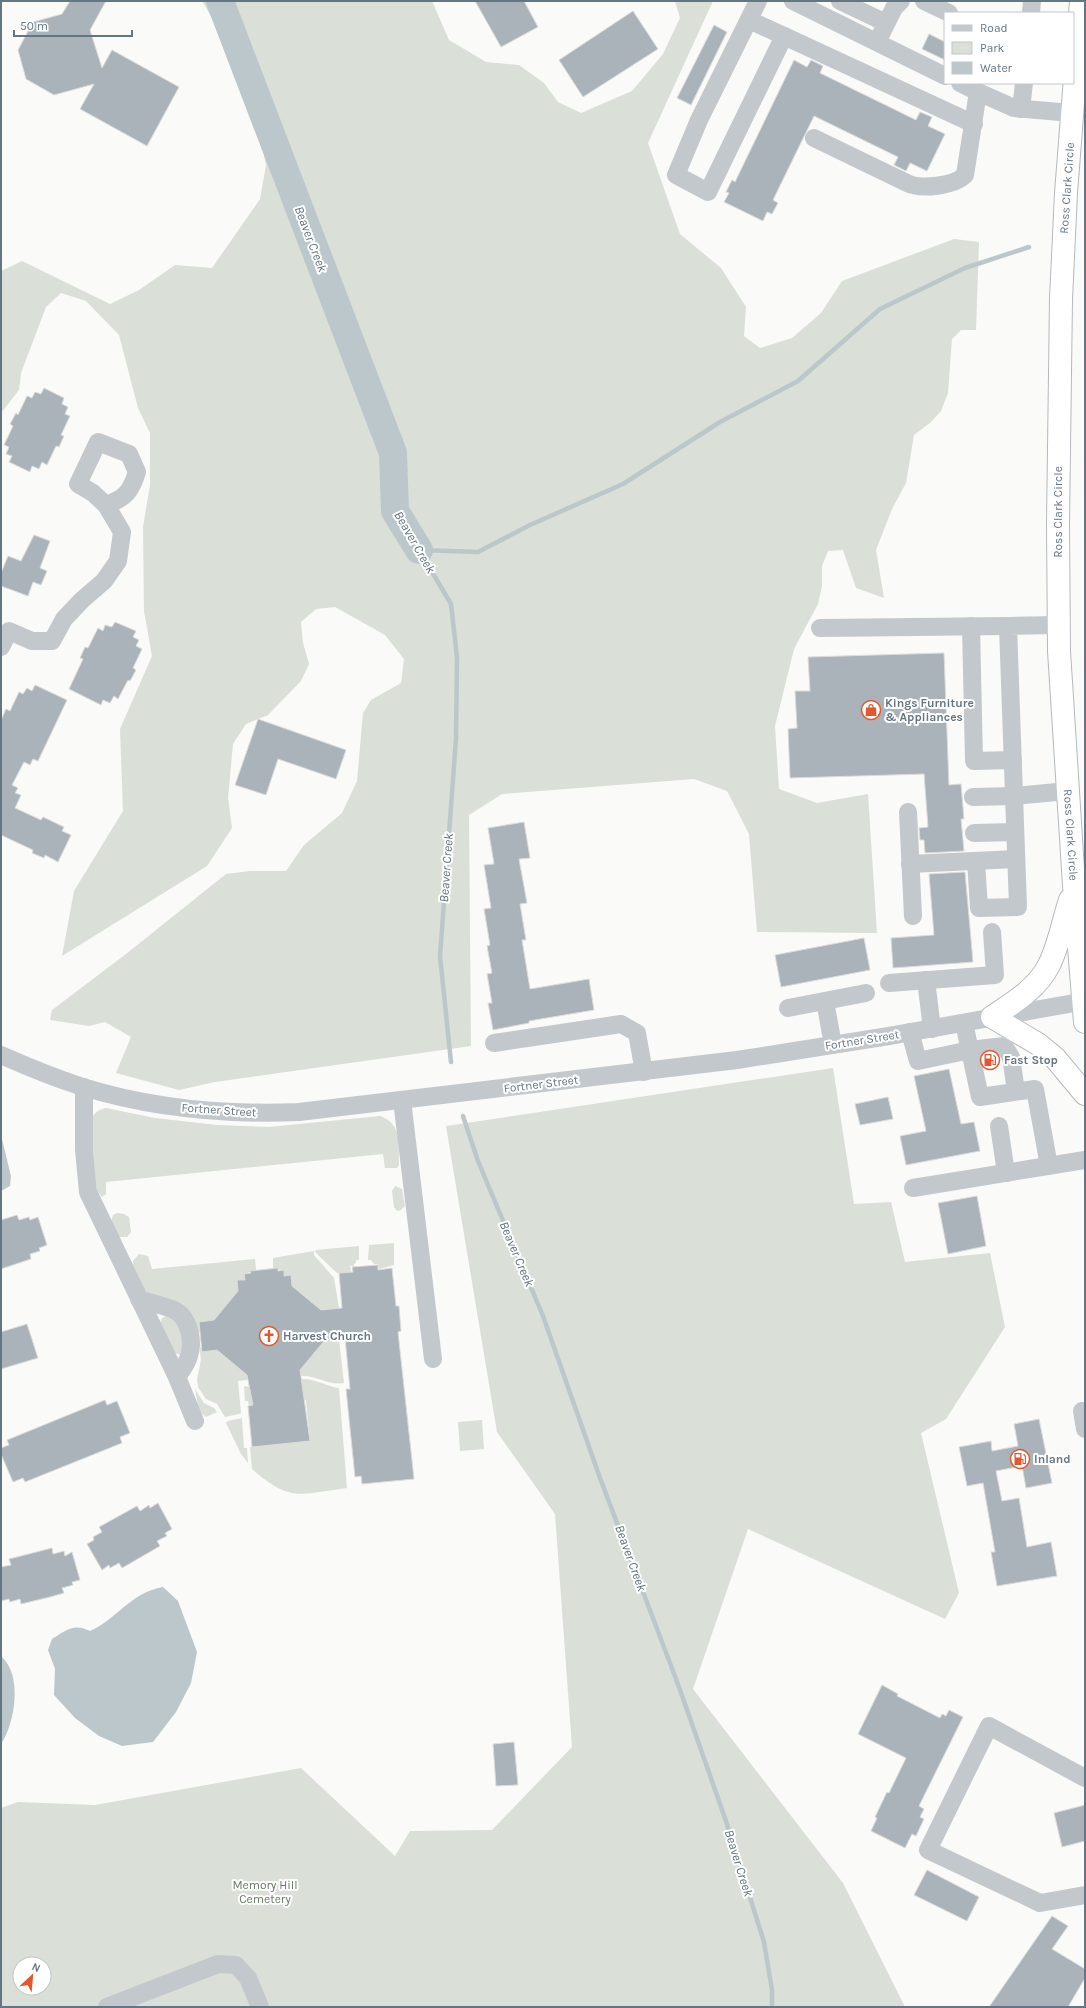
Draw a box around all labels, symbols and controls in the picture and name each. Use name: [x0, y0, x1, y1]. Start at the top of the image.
scale bar: [14, 12, 132, 38]
legend: [944, 12, 1074, 84]
text: 50 m: [20, 19, 48, 33]
text: Road: [980, 21, 1008, 35]
text: Park: [980, 41, 1005, 55]
text: Water: [980, 61, 1013, 75]
street label: Ross Clark Circle: [1057, 142, 1077, 234]
water label: Beaver Creek: [292, 204, 331, 274]
street label: Ross Clark Circle: [1051, 466, 1065, 558]
water label: Beaver Creek: [391, 508, 439, 576]
place label: Kings Furniture & Appliances: [885, 696, 974, 724]
shop icon: Kings Furniture & Appliances: [860, 699, 882, 721]
street label: Ross Clark Circle: [1061, 789, 1081, 881]
water label: Beaver Creek: [436, 833, 456, 903]
street label: Fortner Street: [824, 1027, 901, 1053]
fuel station icon: Fast Stop: [979, 1049, 1001, 1071]
place label: Fast Stop: [1004, 1053, 1058, 1067]
street label: Fortner Street: [503, 1072, 579, 1096]
street label: Fortner Street: [181, 1100, 257, 1120]
water label: Beaver Creek: [497, 1219, 538, 1289]
church icon: Harvest Church: [258, 1325, 280, 1347]
place label: Harvest Church: [283, 1329, 371, 1343]
fuel station icon: Inland: [1009, 1448, 1031, 1470]
place label: Inland: [1034, 1452, 1071, 1466]
water label: Beaver Creek: [612, 1523, 650, 1593]
water label: Beaver Creek: [722, 1828, 756, 1899]
park label: Memory Hill Cemetery: [232, 1878, 298, 1906]
north arrow: [12, 1956, 52, 1996]
text: N: [30, 1960, 43, 1975]

